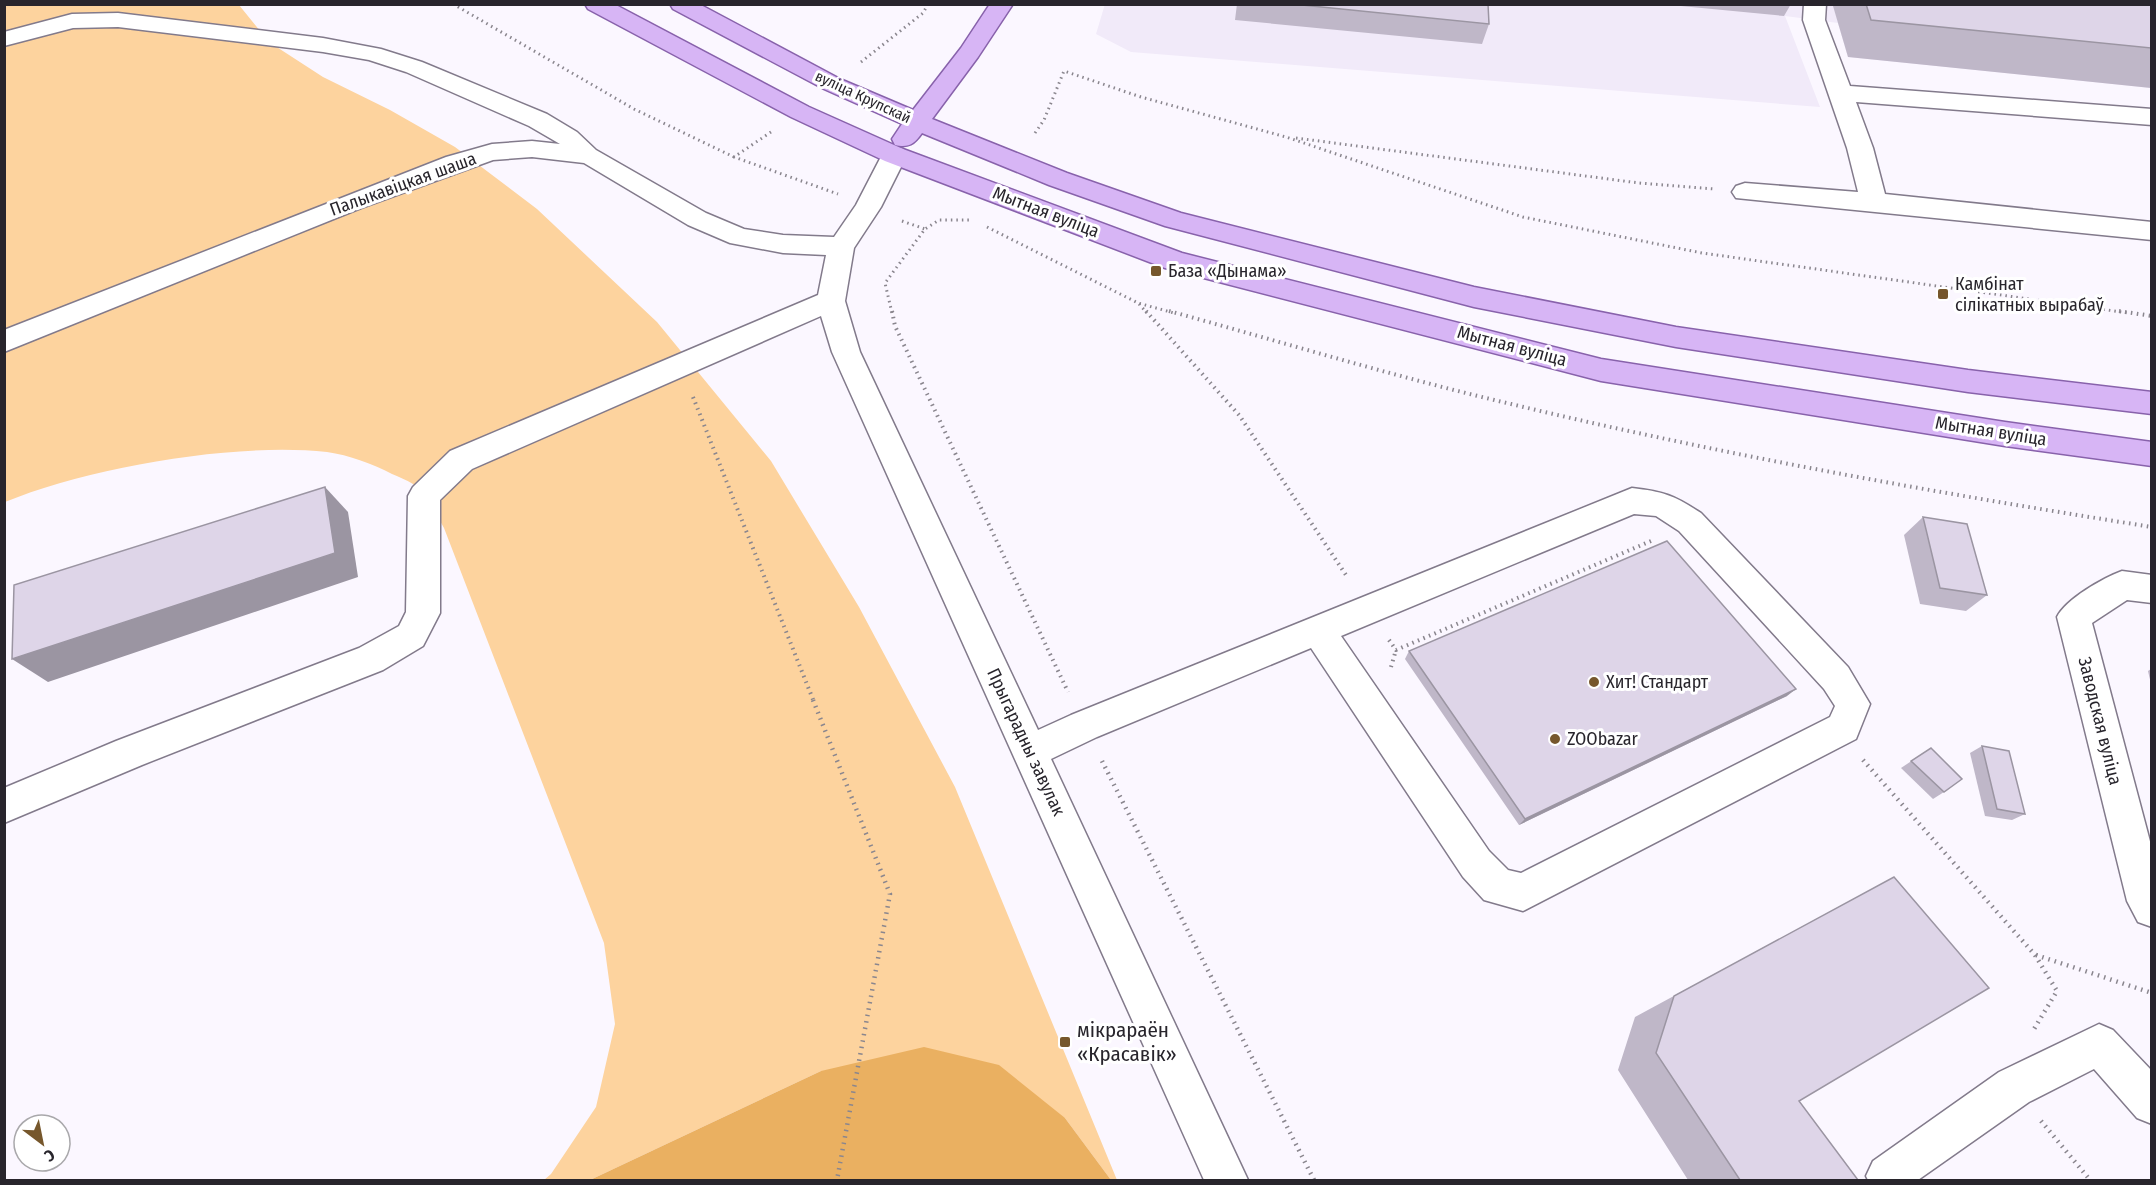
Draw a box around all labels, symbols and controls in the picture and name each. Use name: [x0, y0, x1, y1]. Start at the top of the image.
street label: вуліца Крупскай: [812, 67, 914, 127]
street label: Палыкавіцкая шаша: [327, 147, 480, 221]
street label: Мытная вуліца: [990, 182, 1103, 242]
place label: База «Дынама»: [1168, 260, 1287, 282]
marker: База «Дынама»: [1149, 264, 1163, 278]
place label: Камбінат сілікатных вырабаў: [1955, 273, 2104, 316]
marker: Камбінат сілікатных вырабаў: [1936, 287, 1950, 301]
street label: Мытная вуліца: [1455, 321, 1569, 371]
street label: Мытная вуліца: [1934, 411, 2048, 451]
street label: Заводская вуліца: [2073, 655, 2127, 788]
street label: Прыгарадны завулак: [982, 665, 1070, 820]
place label: Хит! Стандарт: [1606, 671, 1709, 693]
marker: Хит! Стандарт: [1587, 675, 1601, 689]
place label: ZOObazar: [1567, 728, 1639, 750]
marker: ZOObazar: [1548, 732, 1562, 746]
place label: мікрараён «Красавік»: [1077, 1017, 1177, 1067]
marker: мікрараён «Красавік»: [1058, 1035, 1072, 1049]
north arrow: [12, 1113, 72, 1173]
text: С: [41, 1145, 58, 1166]

